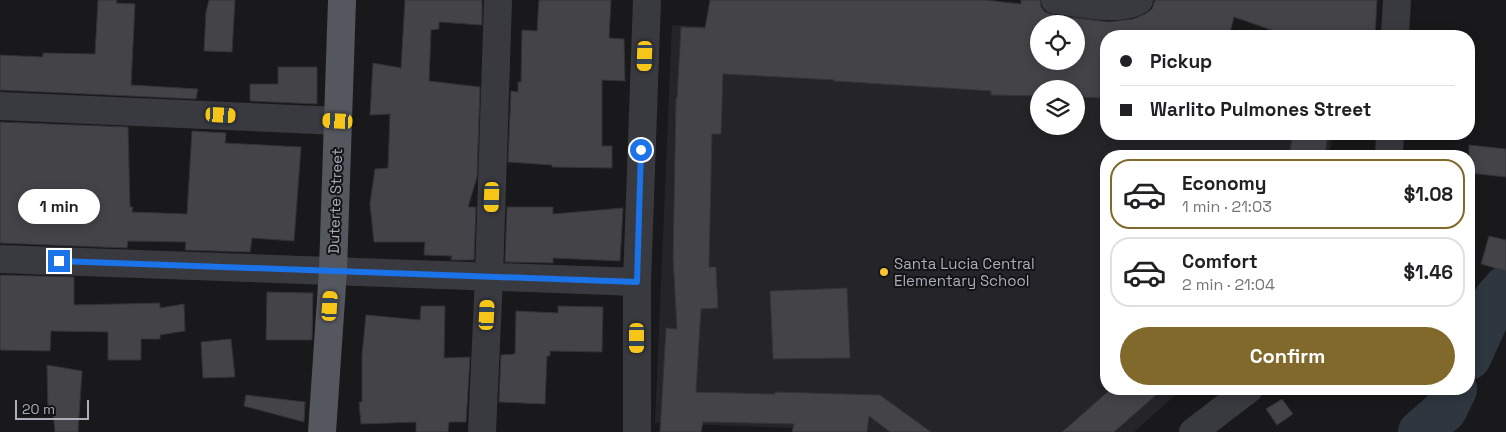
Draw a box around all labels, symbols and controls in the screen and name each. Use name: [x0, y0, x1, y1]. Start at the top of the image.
map controls: [1030, 15, 1085, 135]
button: locate: [1030, 15, 1085, 70]
car: [636, 41, 653, 71]
text: Pickup: [1150, 49, 1212, 74]
button: layers: [1030, 80, 1085, 135]
text: Warlito Pulmones Street: [1150, 97, 1372, 122]
car: [205, 107, 236, 123]
car: [322, 113, 353, 129]
route start: [630, 139, 652, 161]
street label: Duterte Street: [324, 148, 346, 254]
text: Economy: [1182, 171, 1266, 196]
icon: car: [1122, 172, 1167, 217]
car: [483, 182, 500, 212]
text: $1.08: [1404, 182, 1453, 207]
callout: 1 min: [18, 188, 100, 224]
text: 1 min: [39, 196, 79, 217]
text: 1 min · 21:03: [1182, 196, 1272, 217]
text: Comfort: [1182, 249, 1258, 274]
route end: [48, 250, 70, 272]
icon: car: [1122, 250, 1167, 295]
place label: Santa Lucia Central Elementary School: [894, 254, 1035, 290]
text: $1.46: [1403, 260, 1453, 285]
marker: Santa Lucia Central Elementary School: [878, 266, 890, 278]
text: 2 min · 21:04: [1182, 274, 1275, 295]
car: [321, 291, 338, 321]
car: [478, 300, 495, 330]
car: [629, 323, 644, 353]
button: Confirm: [1120, 327, 1455, 385]
scale bar: [15, 397, 89, 420]
text: 20 m: [22, 400, 55, 418]

